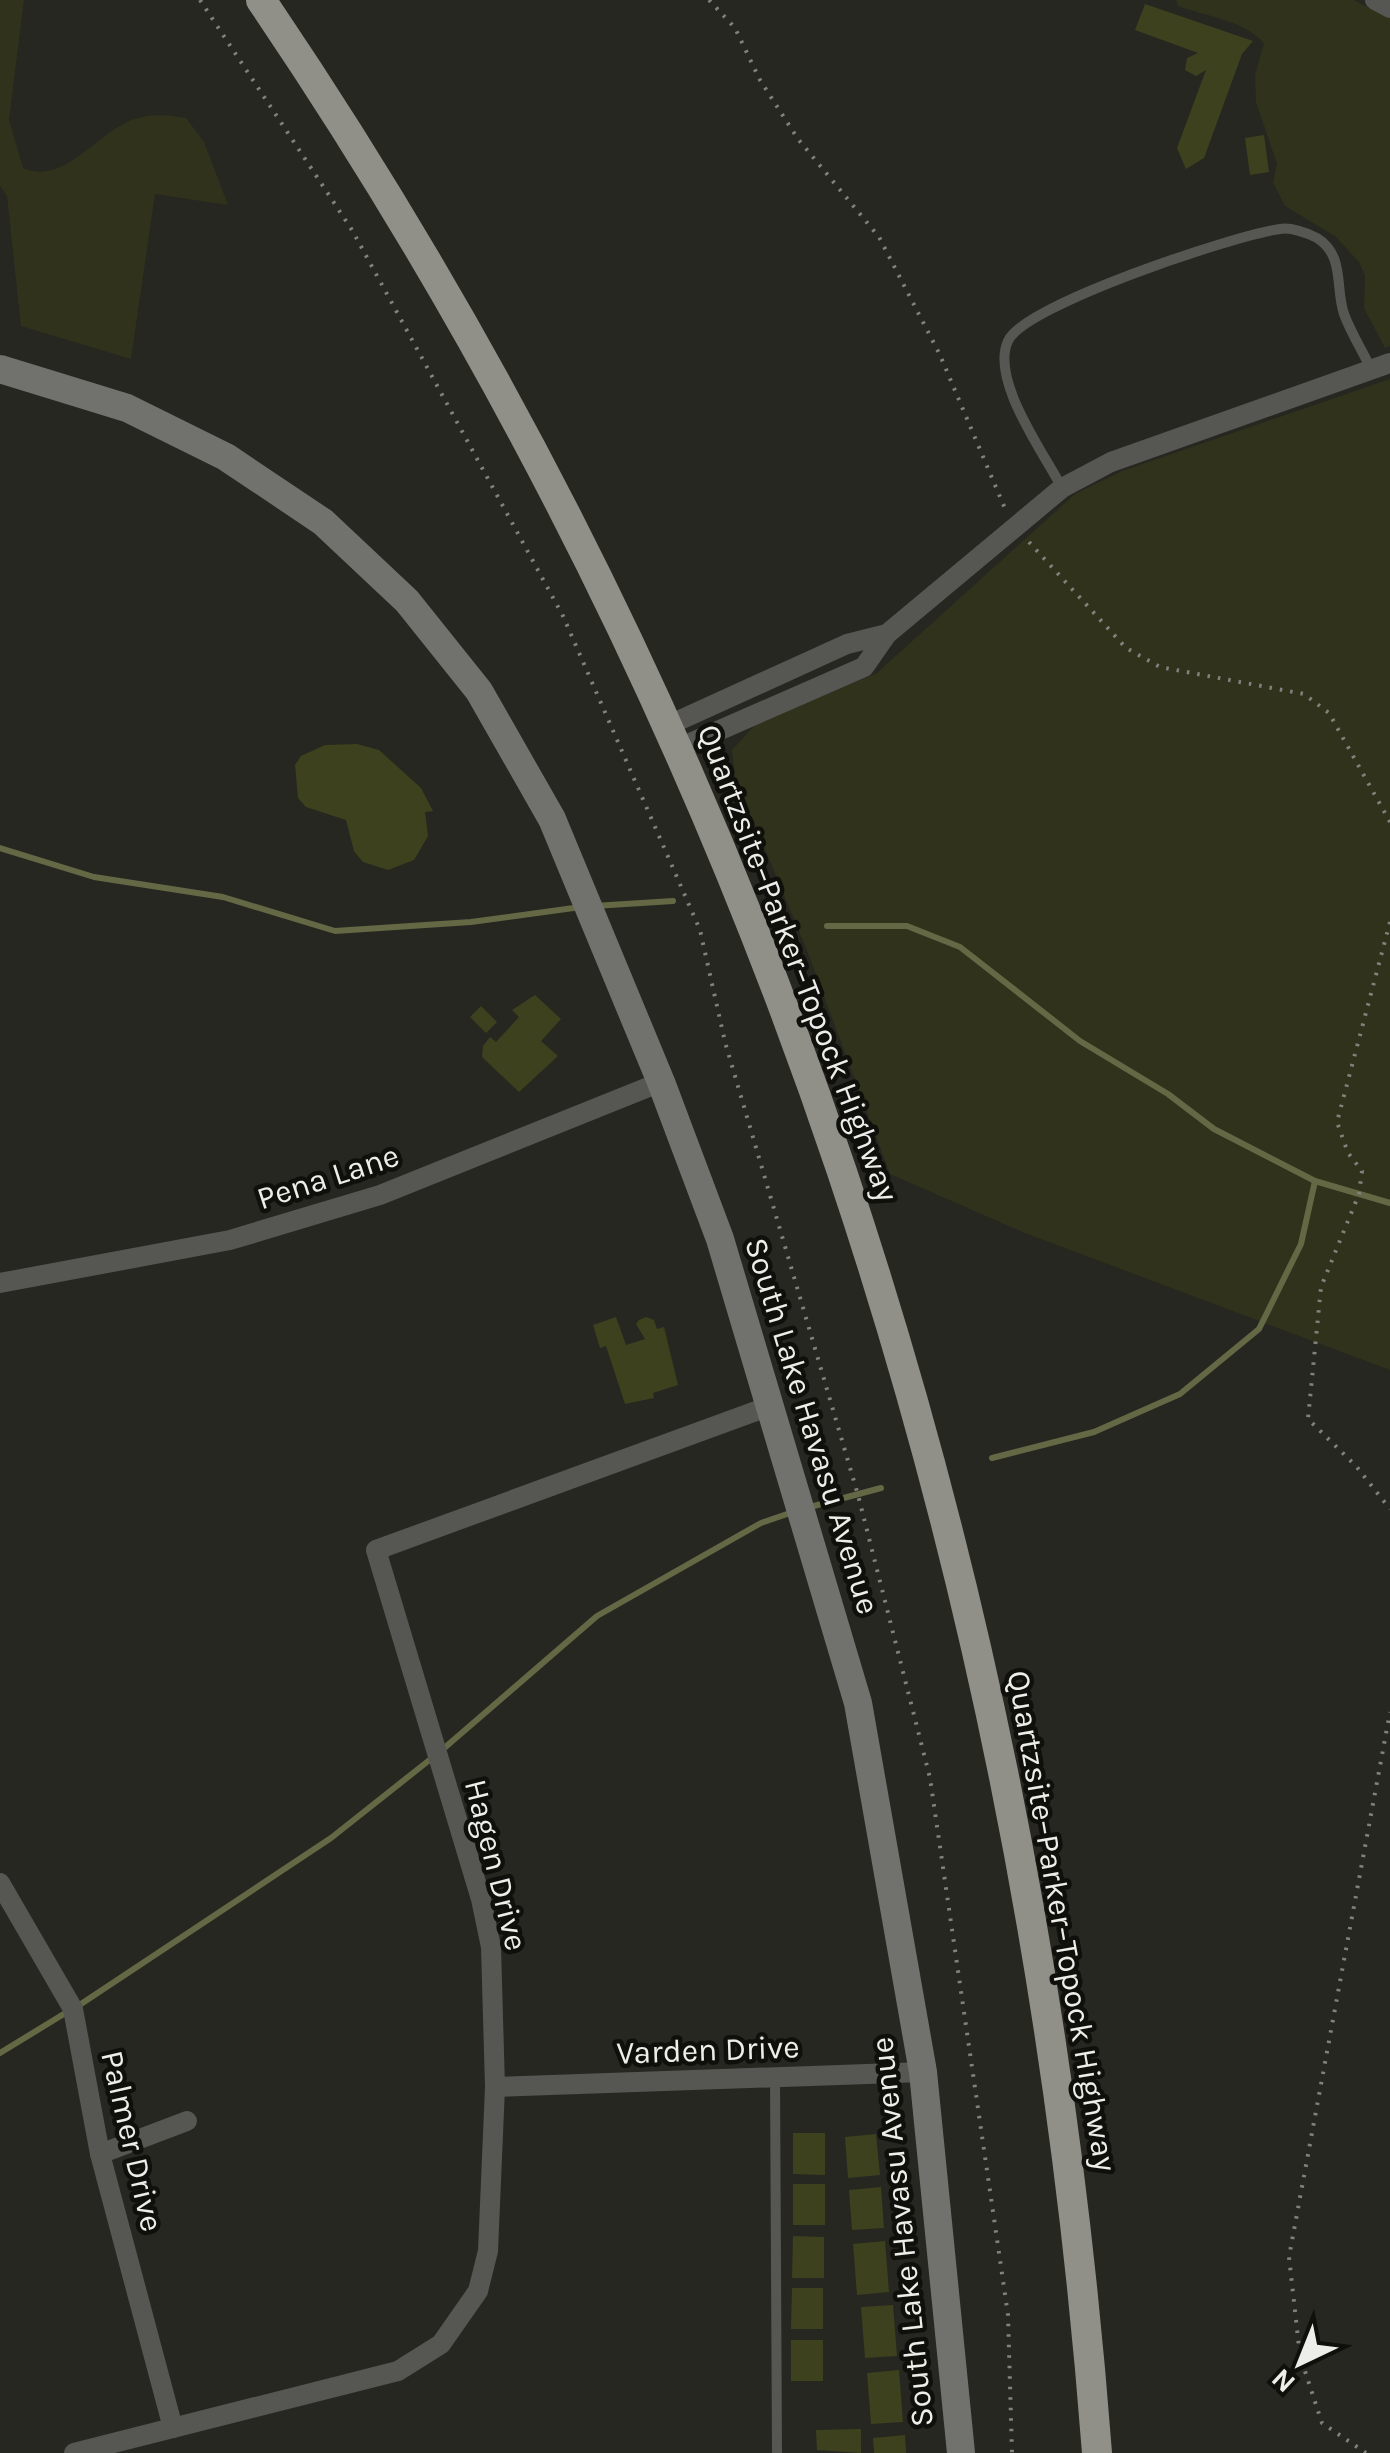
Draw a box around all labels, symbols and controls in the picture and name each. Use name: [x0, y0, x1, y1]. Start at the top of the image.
street label: Quartzsite–Parker–Topock Highway: [690, 719, 906, 1207]
street label: Pena Lane: [252, 1137, 404, 1217]
street label: South Lake Havasu Avenue: [737, 1233, 887, 1619]
street label: Quartzsite–Parker–Topock Highway: [1000, 1668, 1124, 2174]
street label: Hagen Drive: [457, 1776, 535, 1954]
street label: Varden Drive: [616, 2028, 800, 2072]
street label: South Lake Havasu Avenue: [863, 2035, 941, 2429]
street label: Palmer Drive: [93, 2047, 171, 2235]
north arrow: [1250, 2313, 1350, 2413]
text: N: [1265, 2362, 1302, 2400]

